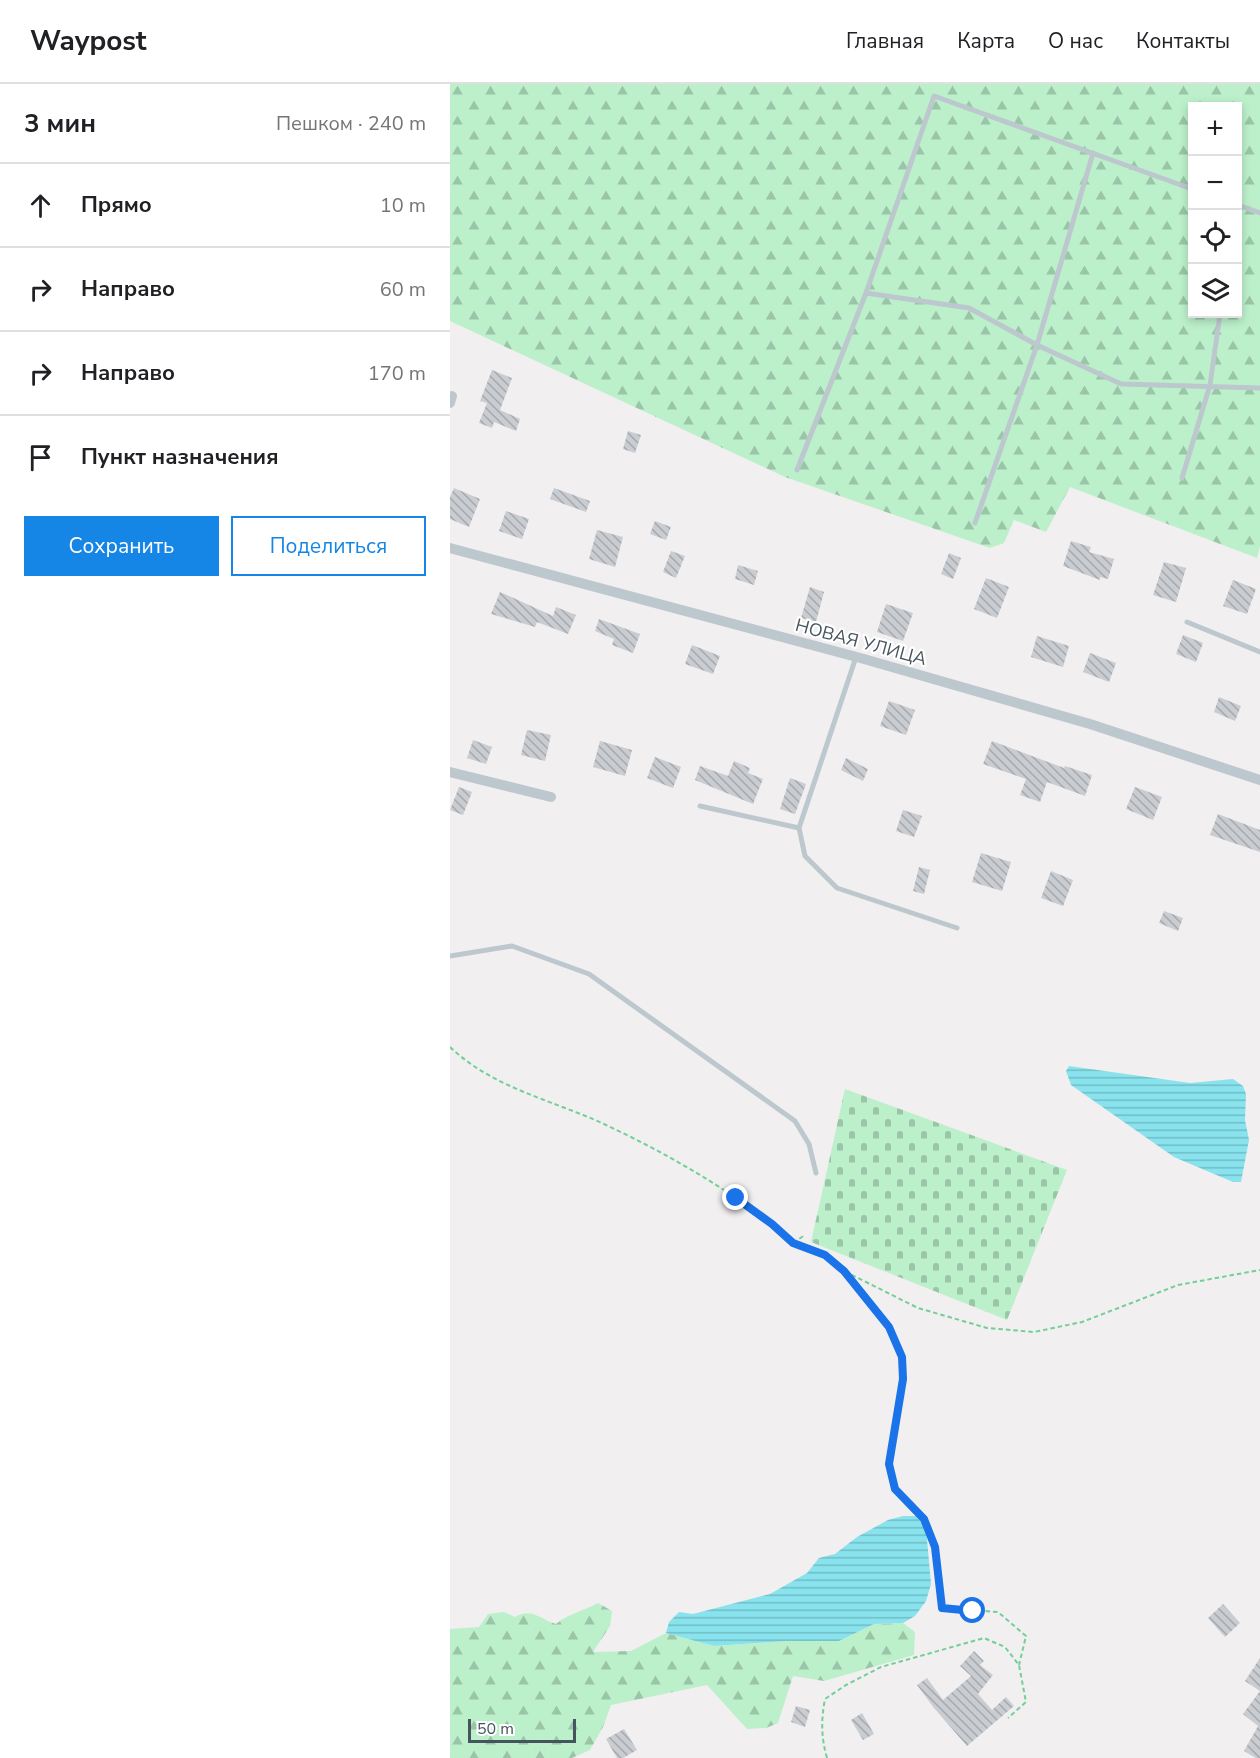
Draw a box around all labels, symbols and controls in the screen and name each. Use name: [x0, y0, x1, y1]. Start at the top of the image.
text: Waypost: [30, 22, 147, 60]
text: Главная: [846, 27, 924, 55]
text: Карта: [957, 27, 1015, 55]
text: О нас: [1048, 27, 1103, 55]
text: Контакты: [1136, 27, 1230, 55]
map controls: [1188, 102, 1242, 318]
button: +: [1188, 102, 1242, 156]
text: 3 мин: [24, 106, 96, 141]
text: Пешком · 240 m: [276, 110, 426, 137]
button: −: [1188, 156, 1242, 210]
icon: ahead: [24, 189, 57, 222]
text: Прямо: [81, 190, 152, 220]
text: 10 m: [380, 192, 426, 219]
button: locate: [1188, 210, 1242, 264]
button: layers: [1188, 264, 1242, 318]
icon: right: [24, 273, 57, 306]
text: Направо: [81, 274, 175, 304]
text: 60 m: [380, 276, 426, 303]
icon: right: [24, 357, 57, 390]
text: Направо: [81, 358, 175, 388]
text: 170 m: [368, 360, 426, 387]
icon: arrive: [24, 441, 57, 474]
text: Пункт назначения: [81, 442, 279, 472]
button: Сохранить: [24, 516, 219, 576]
button: Поделиться: [231, 516, 426, 576]
street label: НОВАЯ УЛИЦА: [793, 613, 929, 671]
route end: [722, 1184, 748, 1210]
route start: [959, 1597, 985, 1623]
scale bar: [468, 1716, 576, 1744]
text: 50 m: [477, 1718, 514, 1740]

